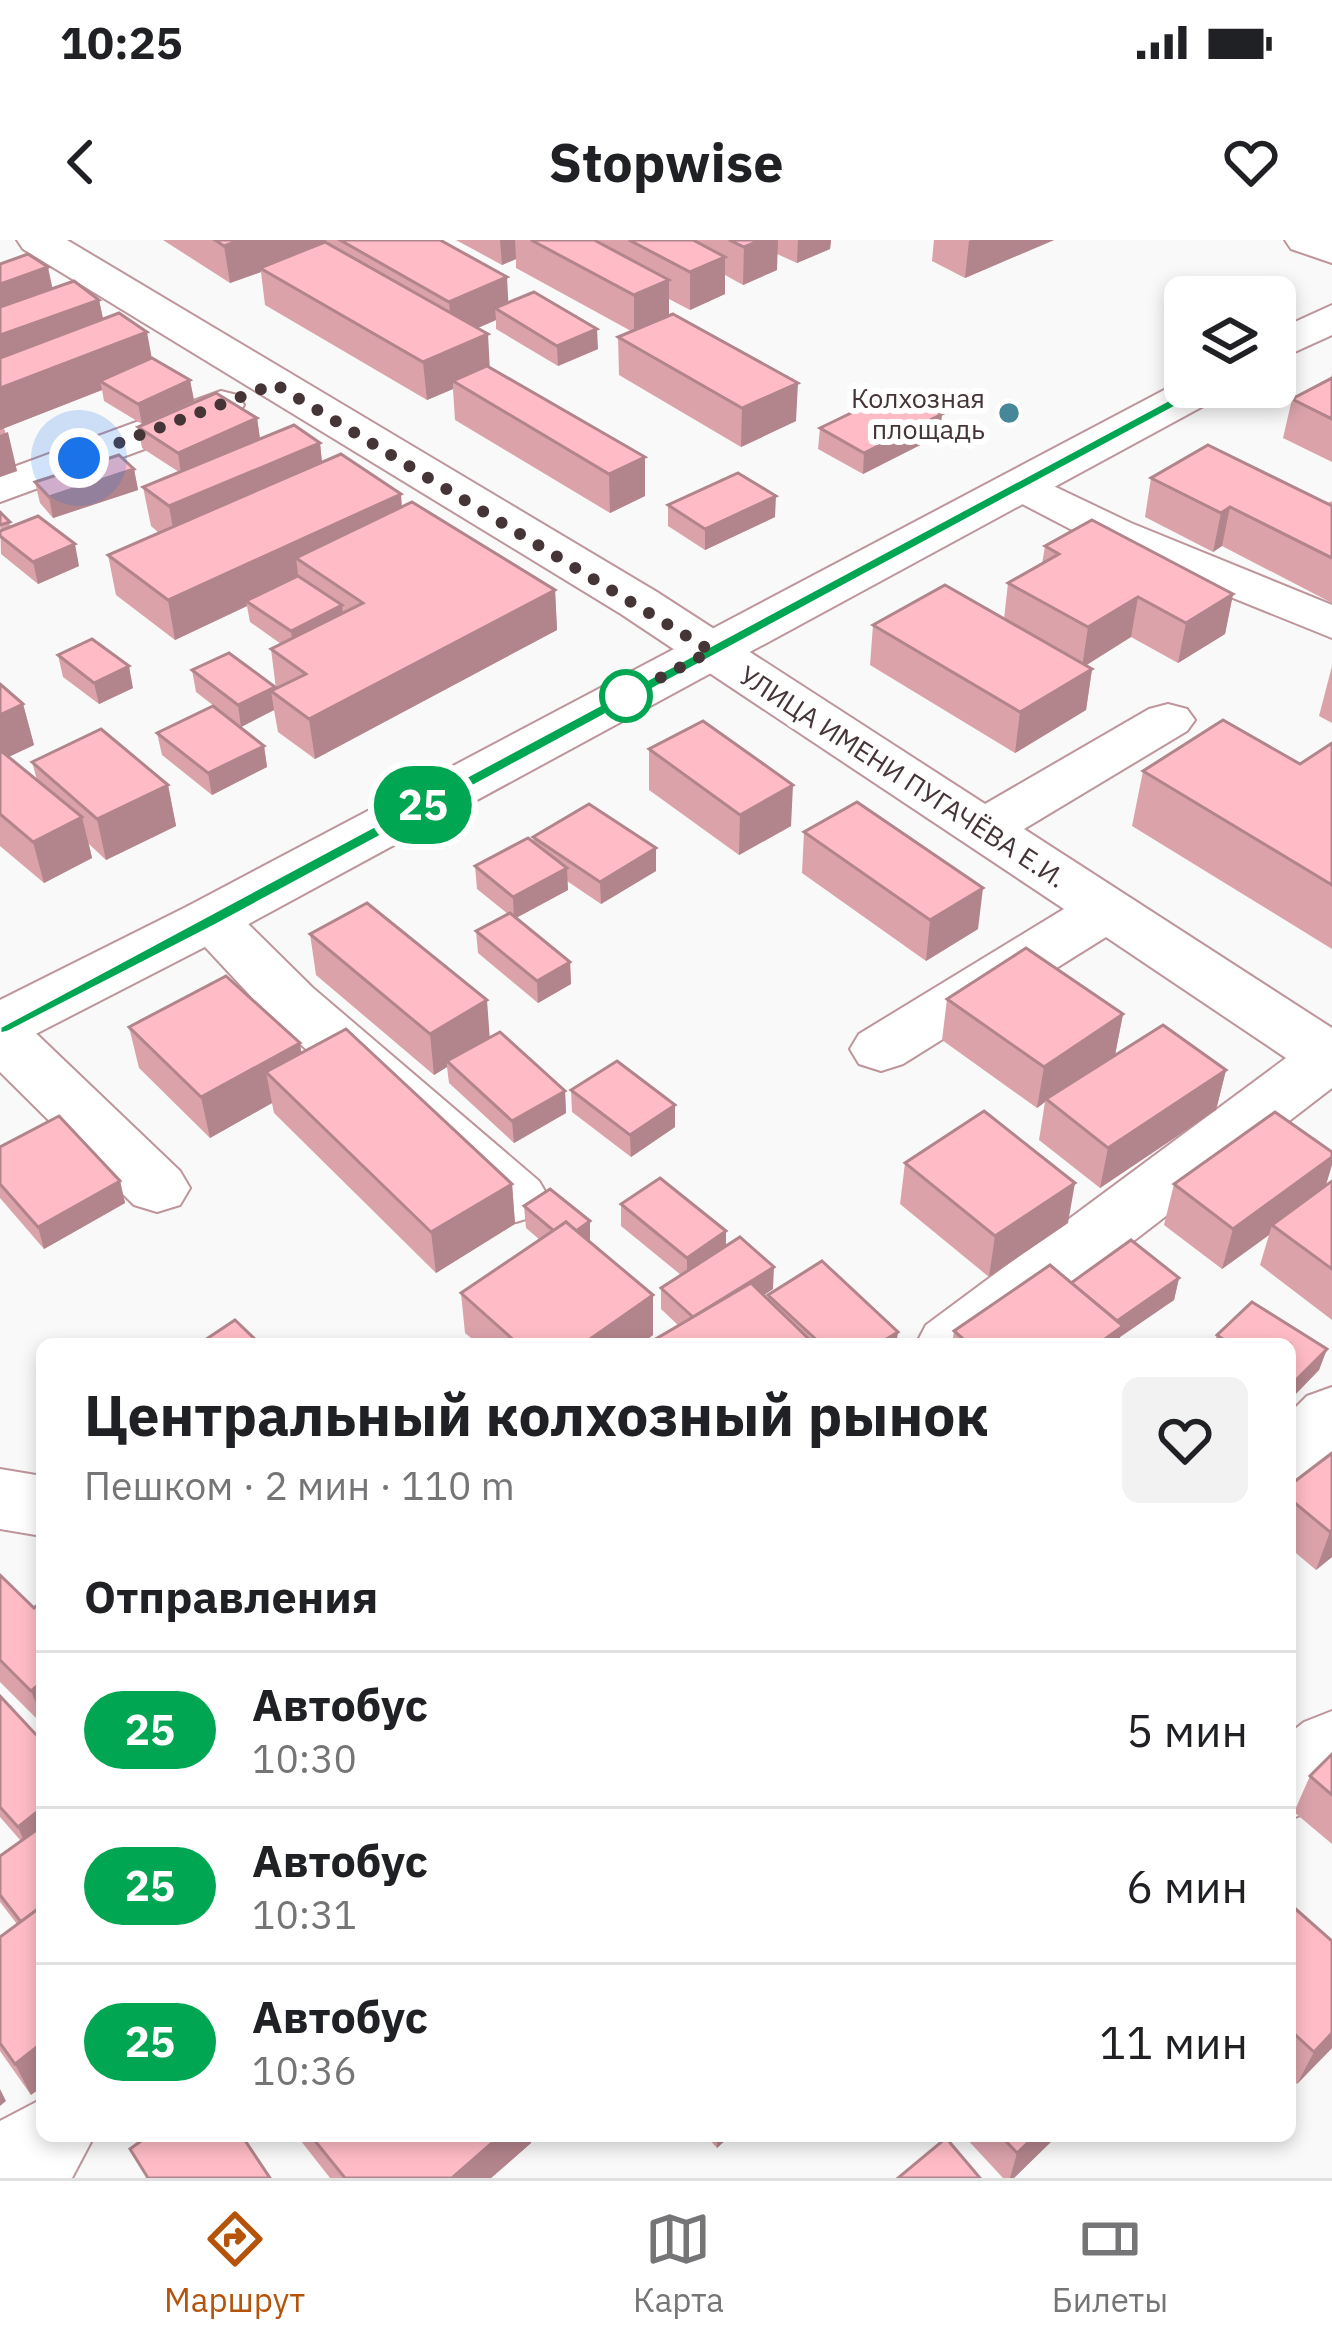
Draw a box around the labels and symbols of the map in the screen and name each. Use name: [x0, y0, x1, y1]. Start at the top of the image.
place label: Колхозная площадь: [851, 380, 985, 446]
marker: Колхозная площадь: [996, 400, 1022, 426]
your location: [49, 428, 109, 488]
street label: УЛИЦА ИМЕНИ ПУГАЧЁВА Е.И.: [733, 657, 1073, 895]
unlabelled marker: [601, 671, 651, 721]
line badge: 25: [369, 766, 477, 844]

